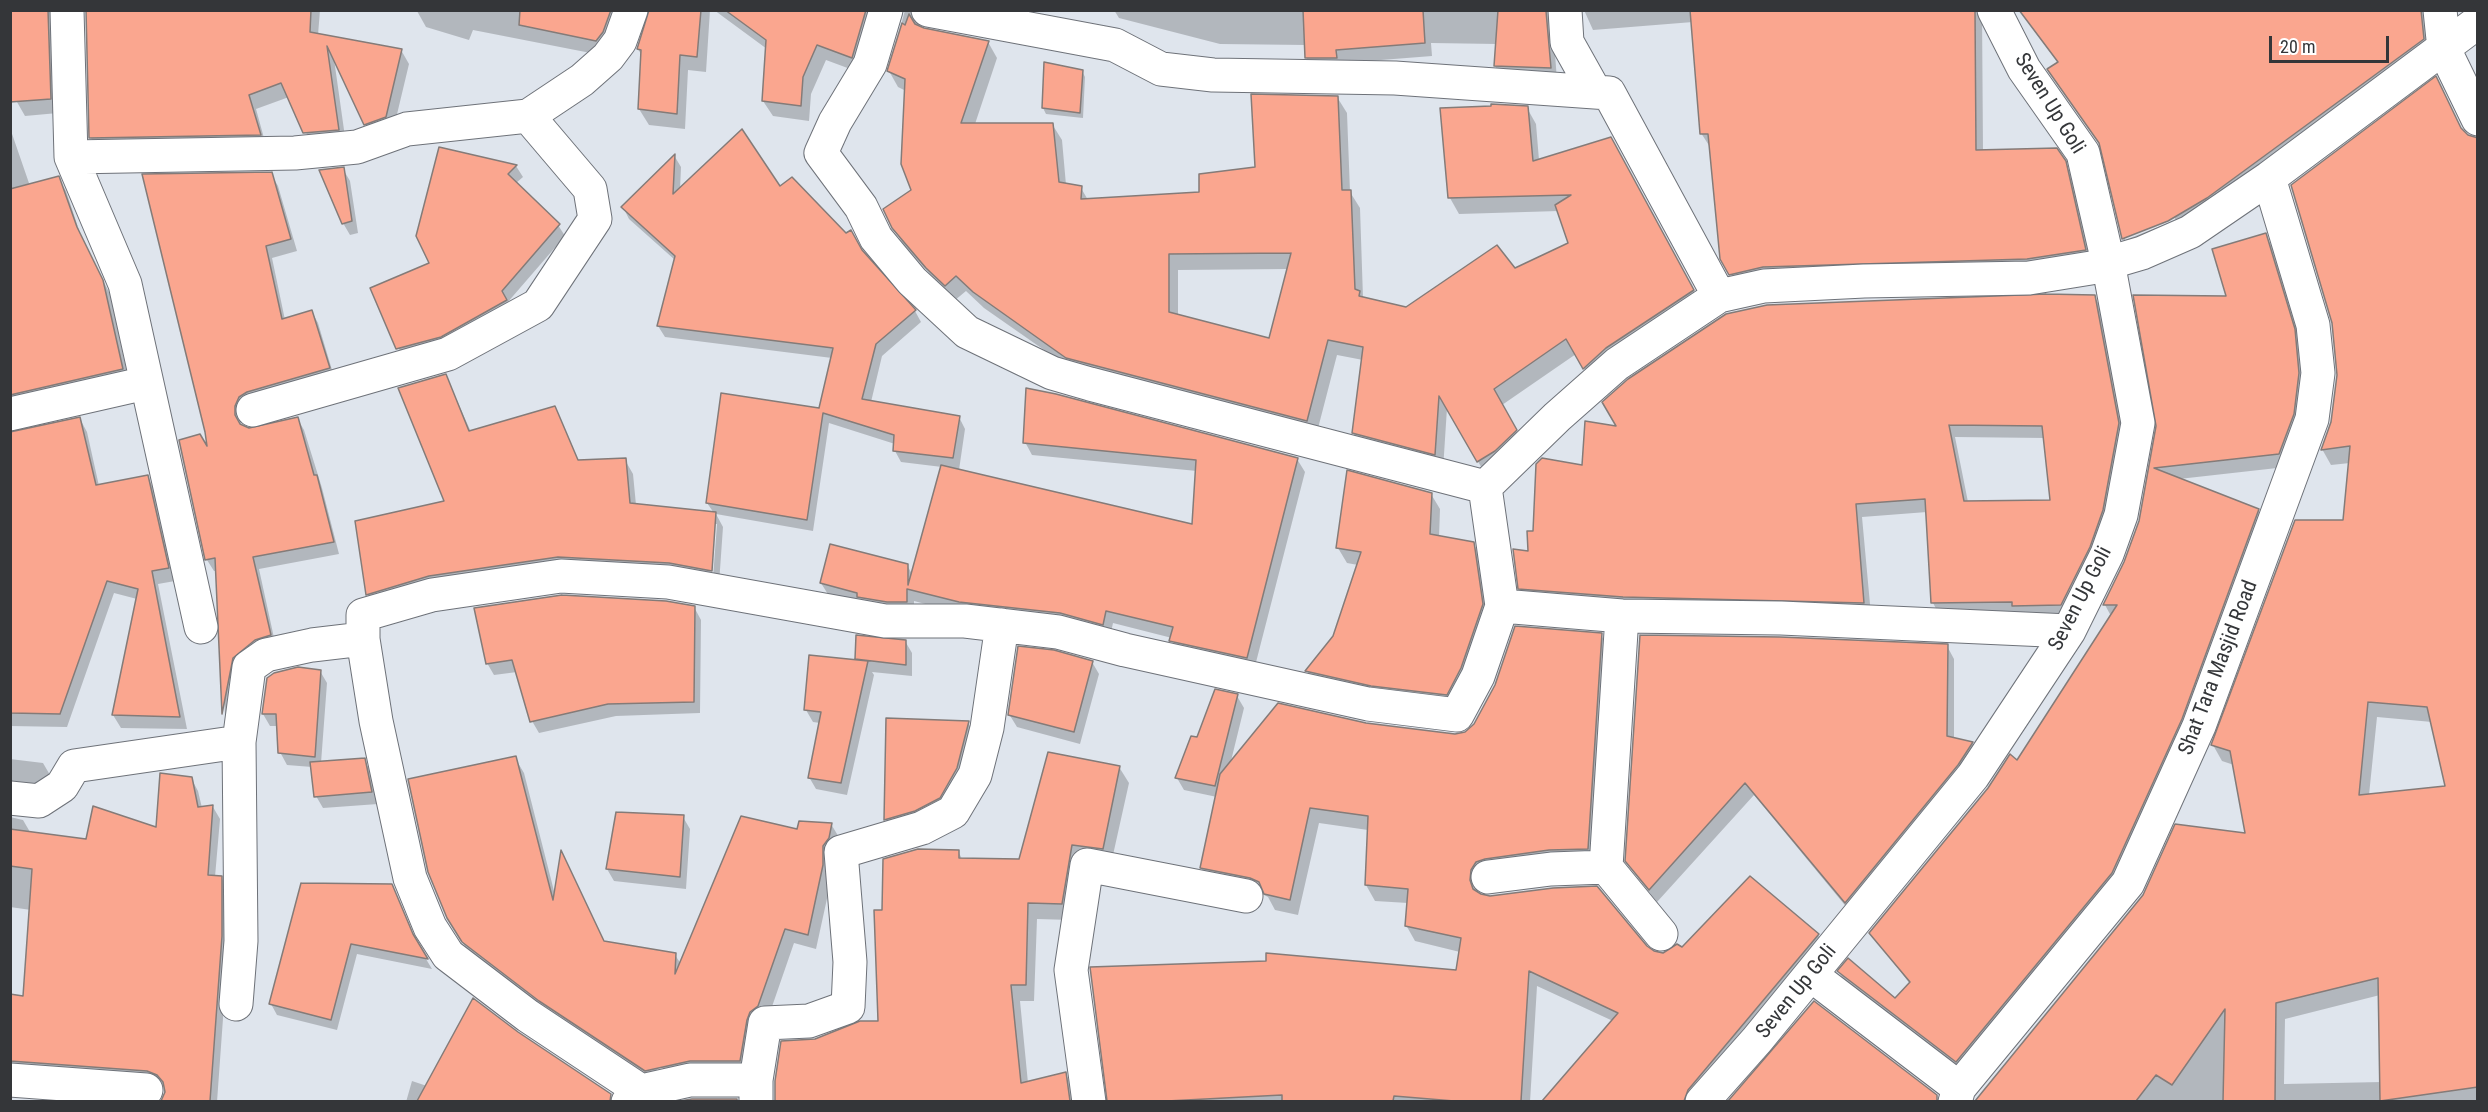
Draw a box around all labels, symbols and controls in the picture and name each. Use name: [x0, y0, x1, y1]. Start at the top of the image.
scale bar: [2272, 24, 2392, 62]
text: 20 m: [2280, 36, 2315, 57]
street label: Seven Up Goli: [2008, 49, 2090, 159]
street label: Seven Up Goli: [2044, 543, 2118, 655]
street label: Shat Tara Masjid Road: [2174, 577, 2264, 759]
street label: Seven Up Goli: [1751, 940, 1843, 1044]

